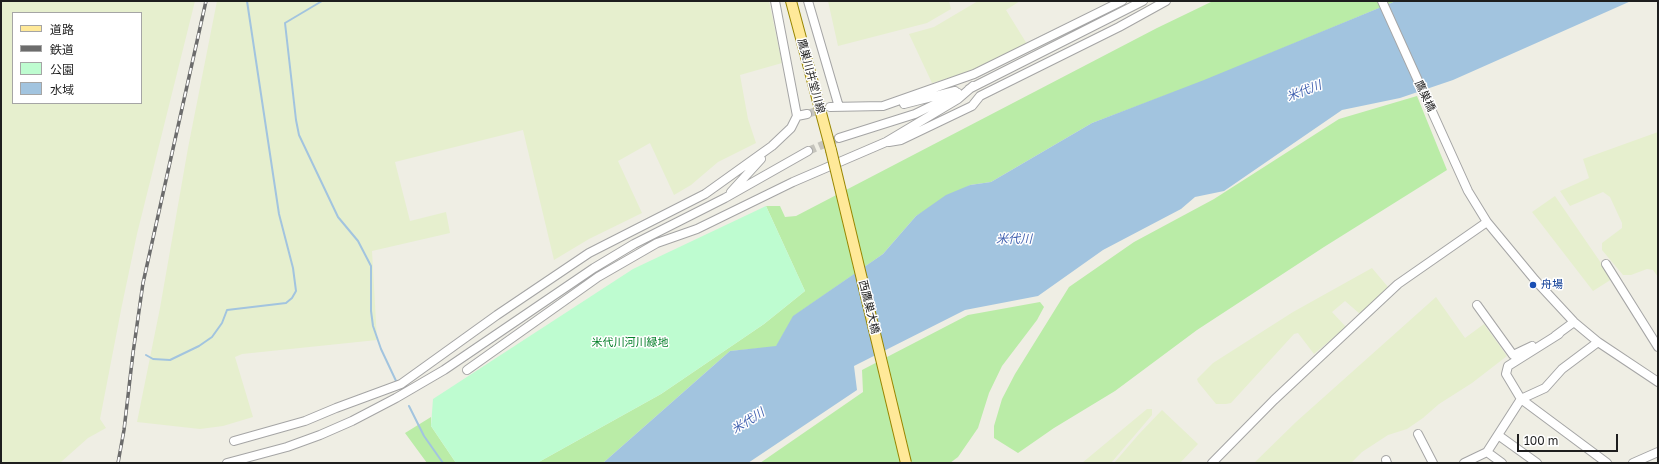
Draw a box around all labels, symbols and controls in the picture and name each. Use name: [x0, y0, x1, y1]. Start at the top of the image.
legend: [12, 12, 142, 104]
text: 道路: [50, 22, 74, 37]
street label: 鷹巣川井堂川線: [795, 37, 827, 115]
text: 鉄道: [50, 42, 74, 57]
text: 公園: [50, 62, 74, 77]
water label: 米代川: [1285, 78, 1323, 104]
street label: 鷹巣橋: [1412, 78, 1438, 114]
text: 水域: [50, 82, 74, 97]
water label: 米代川: [996, 232, 1032, 246]
place label: 舟場: [1541, 278, 1563, 292]
street label: 西鷹巣大橋: [856, 279, 882, 335]
marker: 舟場: [1528, 280, 1538, 290]
park label: 米代川河川緑地: [592, 336, 668, 350]
water label: 米代川: [729, 405, 767, 437]
scale bar: [1519, 426, 1620, 452]
text: 100 m: [1524, 433, 1558, 448]

